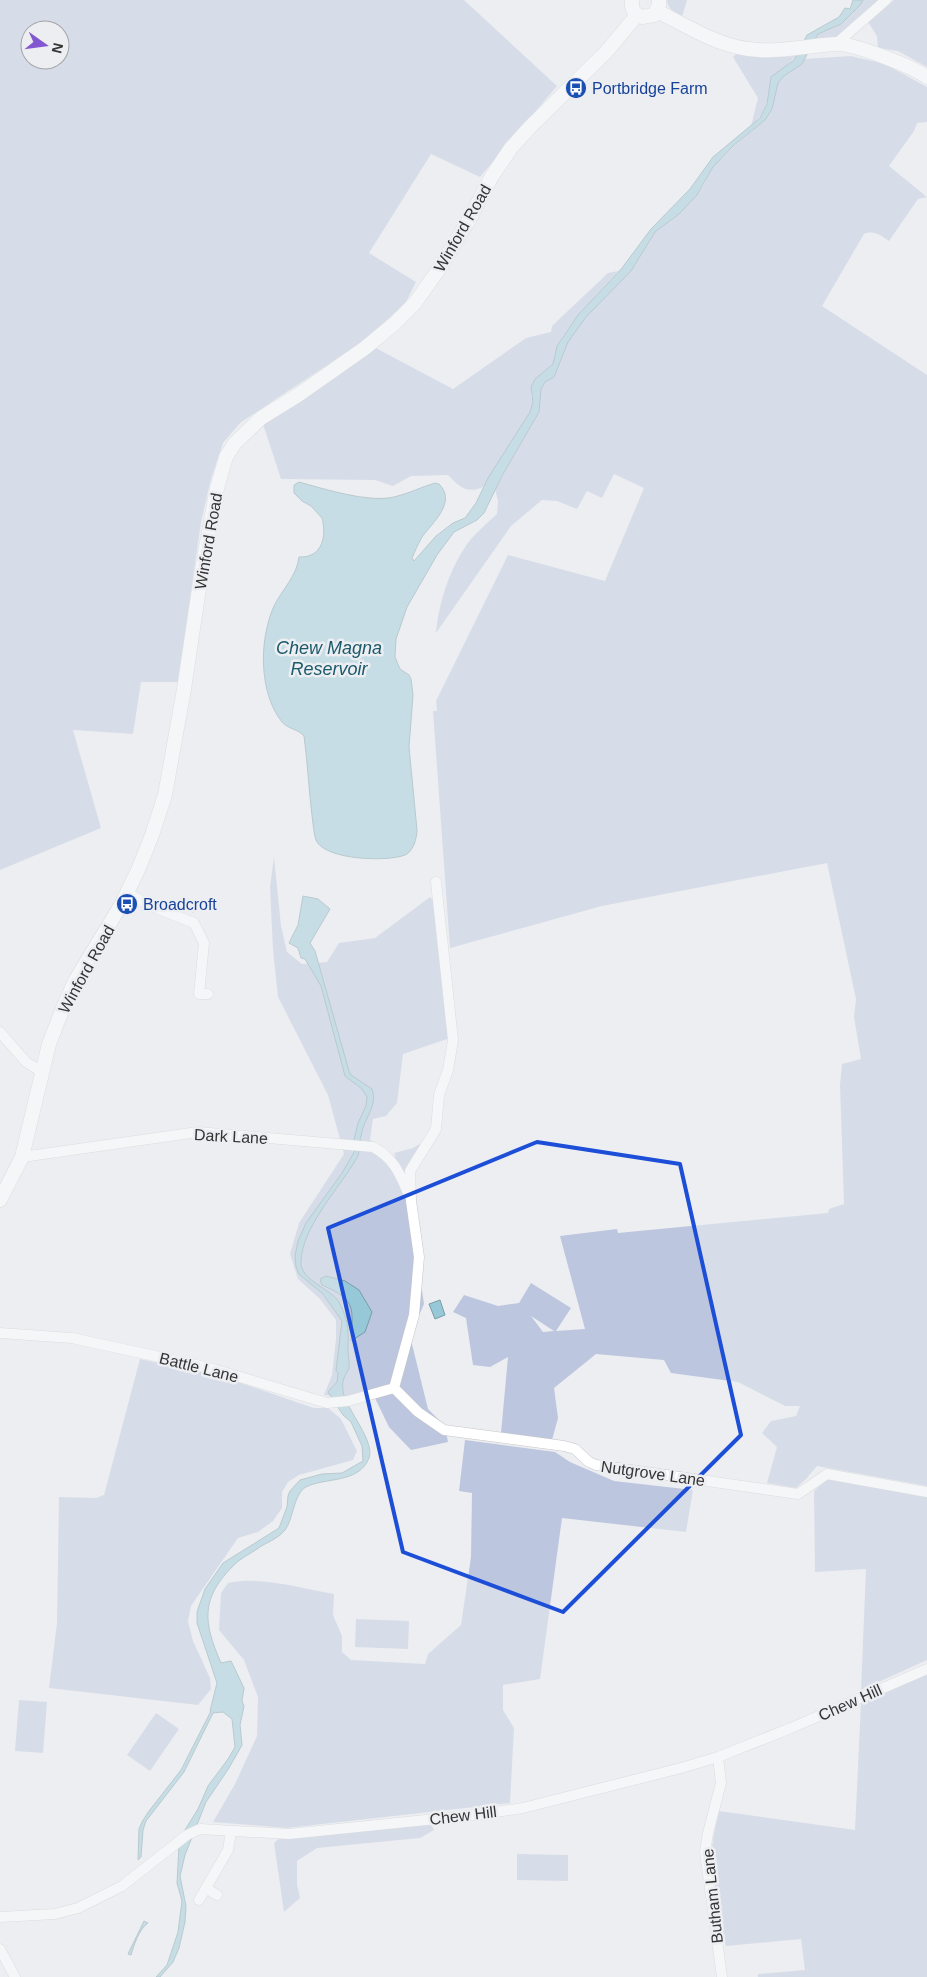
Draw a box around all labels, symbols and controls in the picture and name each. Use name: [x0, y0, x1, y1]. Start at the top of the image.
north arrow: [20, 20, 70, 70]
text: N: [49, 41, 67, 55]
bus stop icon: Portbridge Farm: [564, 76, 588, 100]
place label: Portbridge Farm: [592, 80, 708, 97]
street label: Winford Road: [431, 182, 494, 275]
street label: Winford Road: [192, 491, 225, 591]
water label: Chew Magna Reservoir: [276, 638, 382, 679]
bus stop icon: Broadcroft: [115, 892, 139, 916]
place label: Broadcroft: [143, 896, 217, 913]
street label: Winford Road: [55, 922, 118, 1016]
street label: Dark Lane: [194, 1126, 268, 1147]
street label: Battle Lane: [158, 1349, 240, 1386]
street label: Nutgrove Lane: [600, 1458, 706, 1489]
street label: Chew Hill: [816, 1681, 885, 1724]
street label: Chew Hill: [428, 1803, 498, 1828]
street label: Butham Lane: [699, 1848, 726, 1944]

